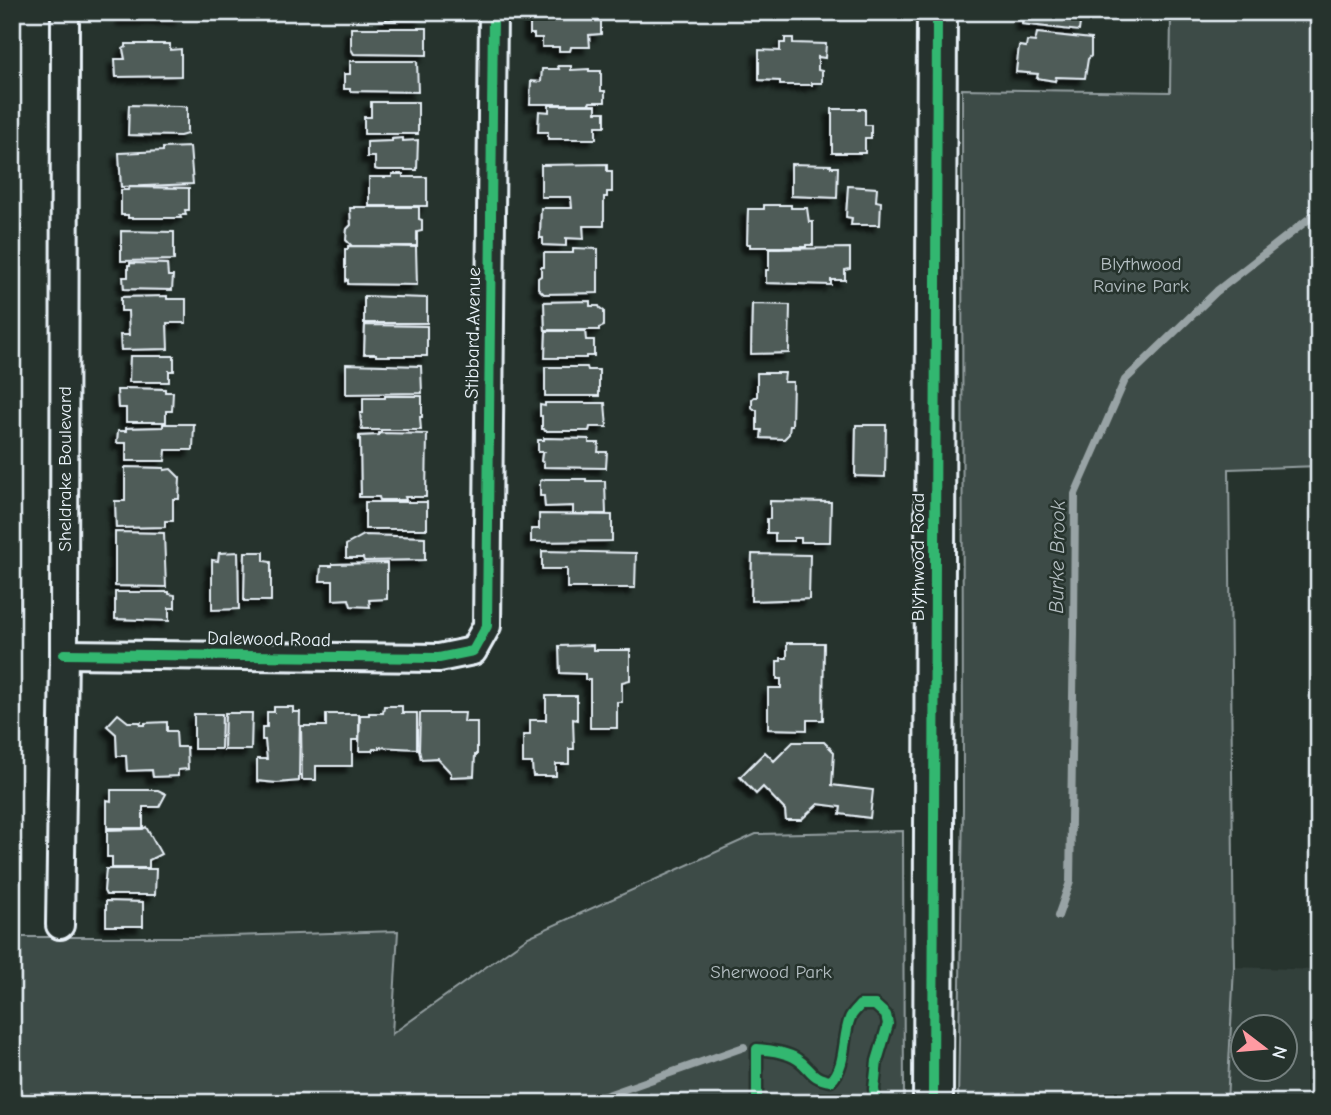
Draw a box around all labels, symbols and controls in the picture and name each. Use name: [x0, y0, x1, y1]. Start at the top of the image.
park label: Blythwood Ravine Park: [1093, 253, 1190, 297]
street label: Stibbard Avenue: [461, 267, 485, 399]
street label: Sheldrake Boulevard: [54, 386, 76, 552]
street label: Blythwood Road: [907, 493, 929, 621]
water label: Burke Brook: [1044, 499, 1070, 614]
street label: Dalewood Road: [207, 627, 331, 651]
park label: Sherwood Park: [710, 961, 833, 983]
north arrow: [1230, 1014, 1300, 1084]
text: N: [1267, 1043, 1292, 1061]

